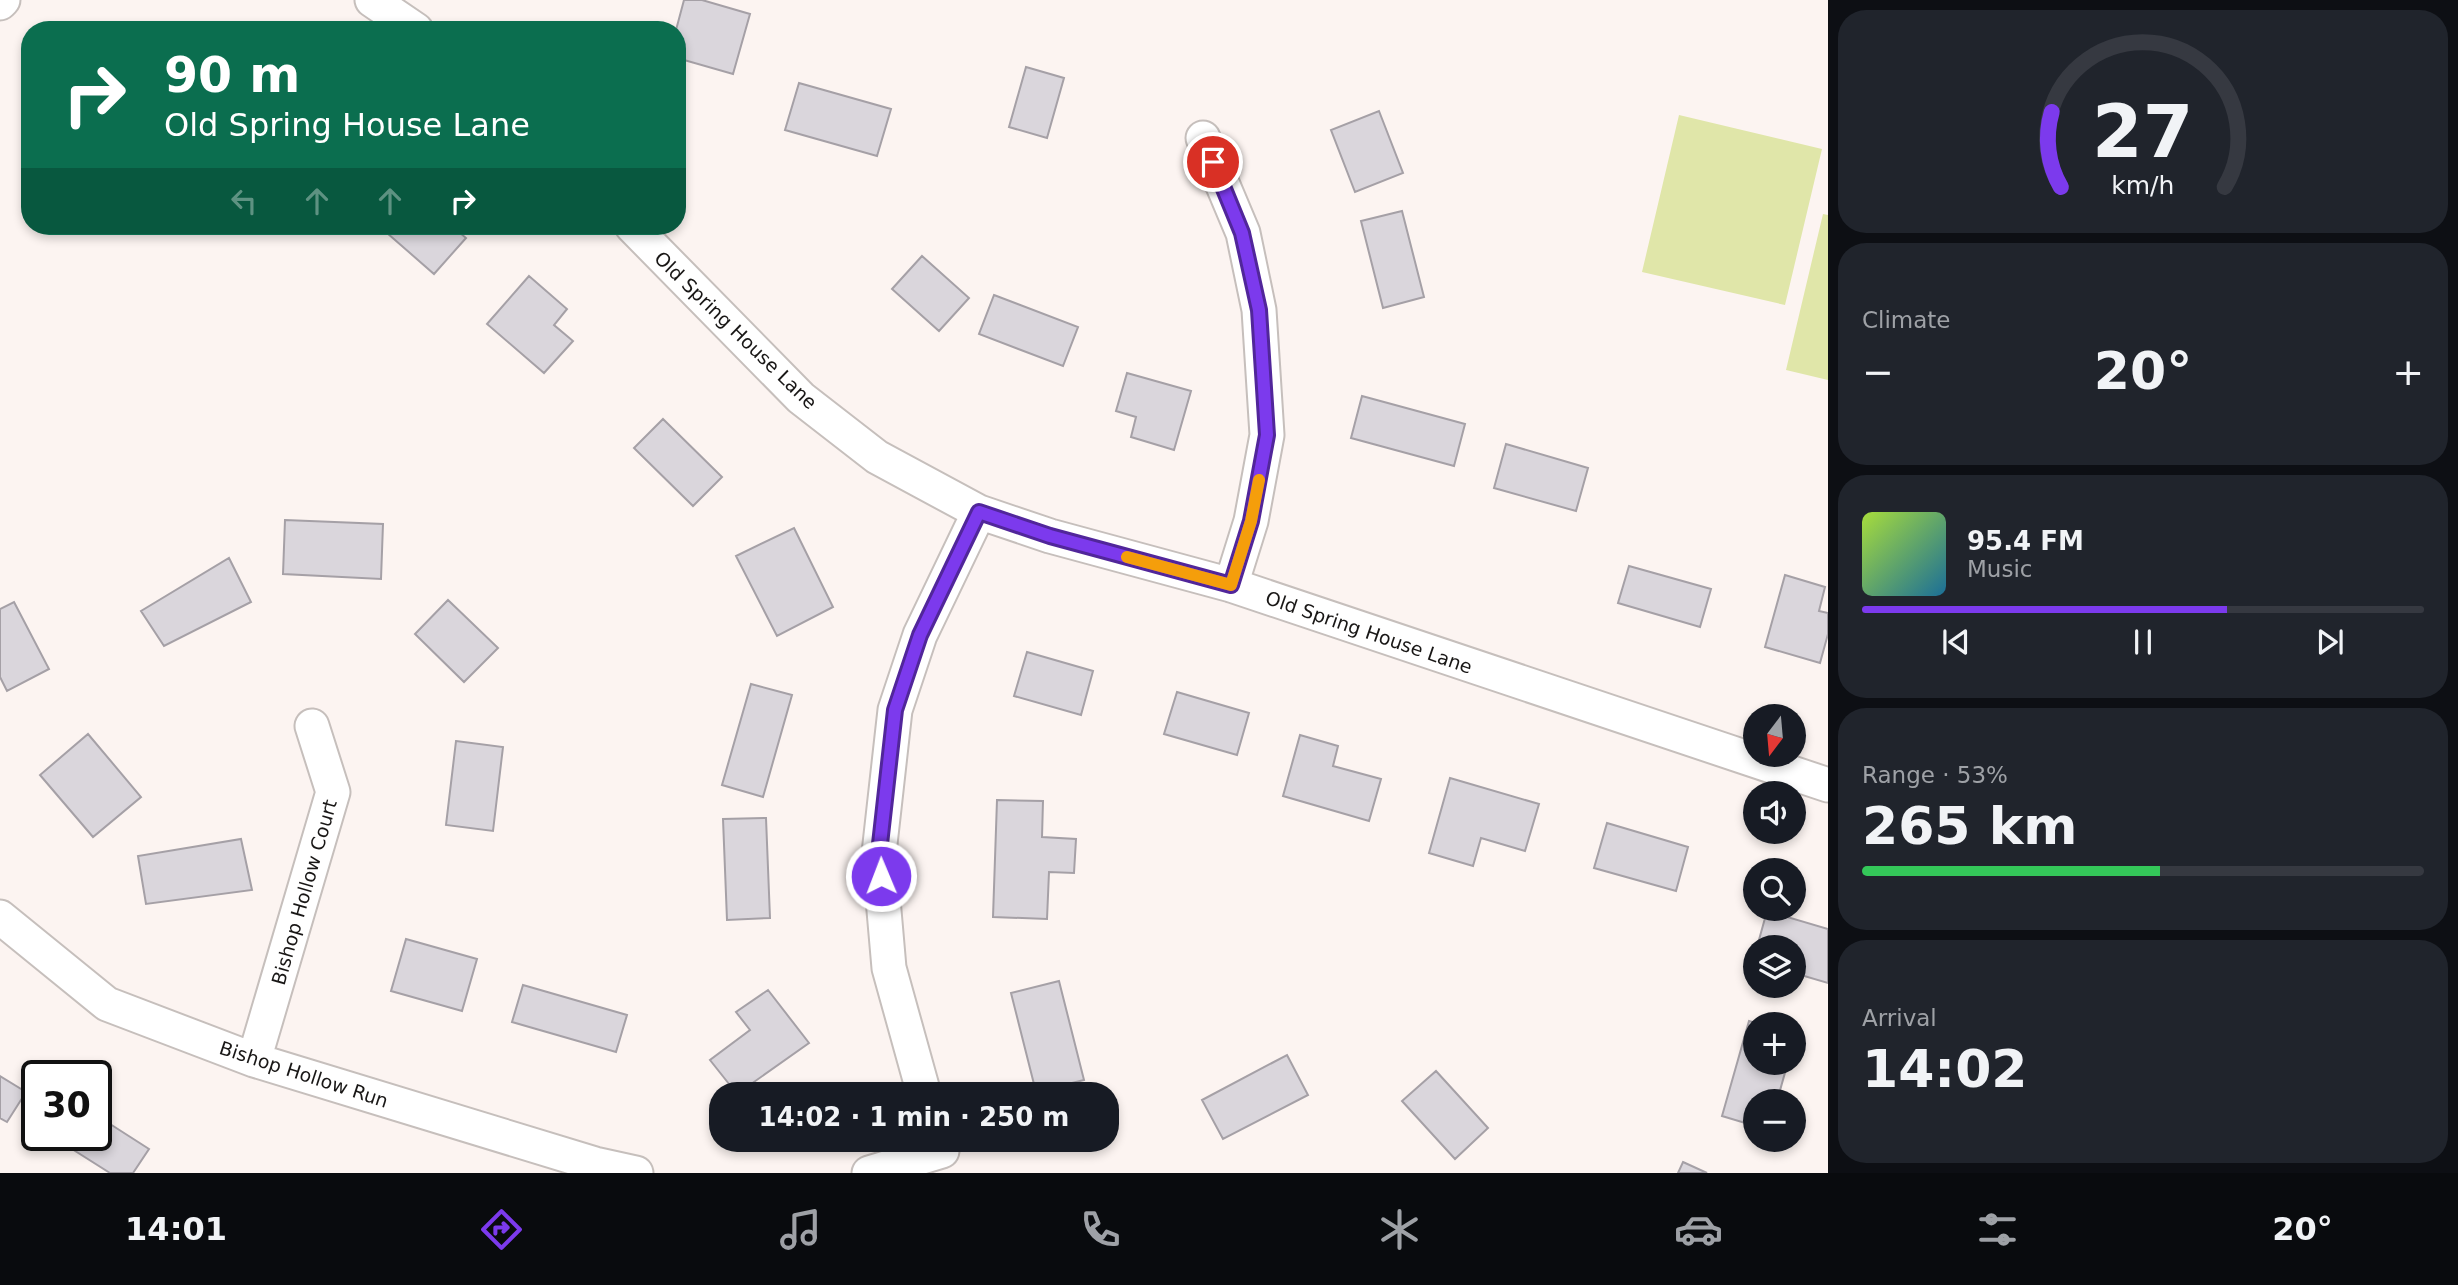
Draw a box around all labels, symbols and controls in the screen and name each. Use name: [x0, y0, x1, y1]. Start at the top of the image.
text: 90 m: [164, 47, 300, 104]
icon: right: [49, 49, 140, 140]
text: 27: [2092, 90, 2194, 175]
text: Old Spring House Lane: [164, 106, 530, 144]
pin: [1183, 132, 1243, 192]
icon: arrive: [1194, 143, 1232, 181]
text: km/h: [2111, 171, 2175, 200]
icon: left: [225, 182, 263, 220]
icon: ahead: [298, 182, 336, 220]
icon: ahead: [371, 182, 409, 220]
icon: right: [444, 182, 482, 220]
street label: Old Spring House Lane: [650, 247, 822, 413]
text: Climate: [1862, 307, 1951, 333]
text: 20°: [2094, 341, 2192, 401]
text: −: [1862, 350, 1894, 394]
text: +: [2392, 350, 2424, 394]
text: 95.4 FM: [1967, 526, 2084, 556]
text: Music: [1967, 556, 2032, 582]
street label: Old Spring House Lane: [1263, 586, 1475, 678]
icon: previous: [1937, 623, 1975, 661]
icon: pause: [2124, 623, 2162, 661]
icon: next: [2311, 623, 2349, 661]
north arrow: [1743, 704, 1806, 766]
map controls: [1743, 704, 1806, 1152]
text: Range · 53%: [1862, 762, 2008, 788]
button: sound: [1743, 781, 1806, 844]
text: 265 km: [1862, 796, 2077, 856]
street label: Bishop Hollow Court: [267, 797, 341, 987]
position arrow: [844, 839, 918, 913]
button: search: [1743, 858, 1806, 921]
button: layers: [1743, 935, 1806, 998]
text: Arrival: [1862, 1005, 1937, 1031]
button: +: [1743, 1012, 1806, 1075]
street label: Bishop Hollow Run: [217, 1036, 391, 1112]
text: 14:02: [1862, 1039, 2028, 1099]
speed limit sign: 30: [21, 1060, 112, 1151]
button: −: [1743, 1089, 1806, 1152]
text: 14:02 · 1 min · 250 m: [759, 1102, 1069, 1132]
icon: directions: [477, 1205, 526, 1254]
icon: music: [776, 1205, 825, 1254]
icon: phone: [1076, 1205, 1125, 1254]
icon: climate: [1375, 1205, 1424, 1254]
icon: car: [1674, 1205, 1723, 1254]
icon: filters: [1973, 1205, 2022, 1254]
text: 14:01: [125, 1210, 227, 1248]
text: 20°: [2272, 1210, 2333, 1248]

